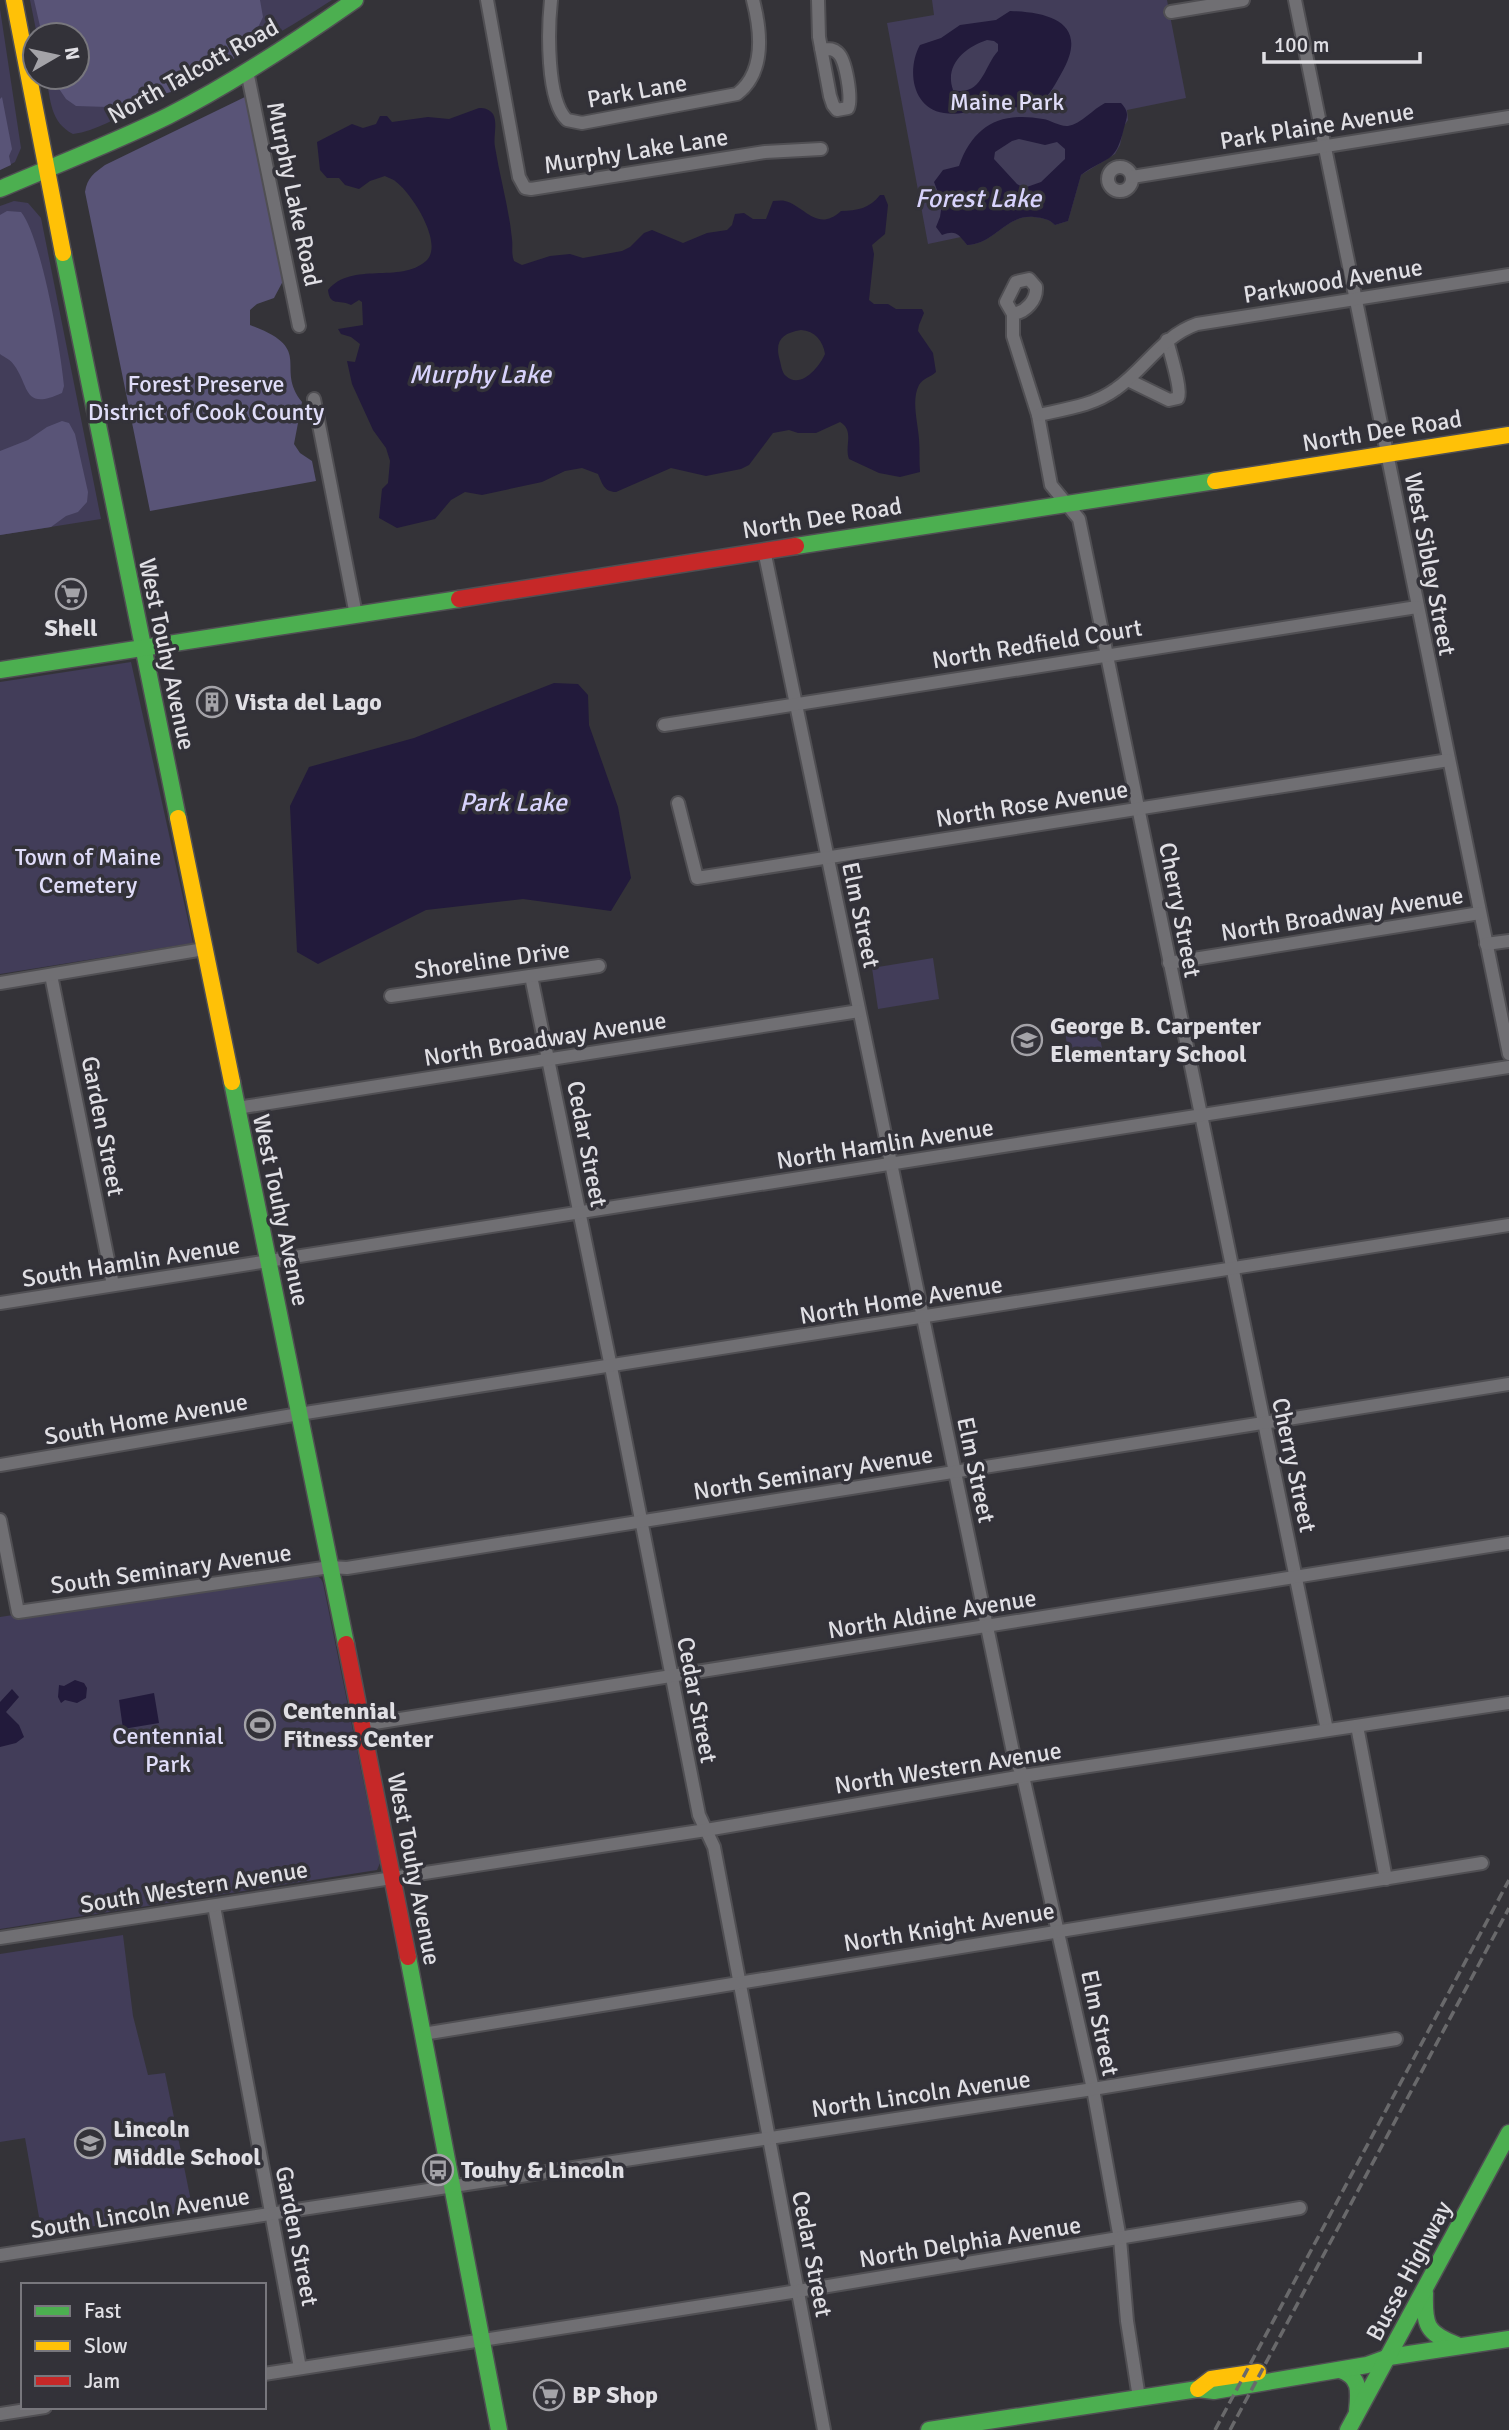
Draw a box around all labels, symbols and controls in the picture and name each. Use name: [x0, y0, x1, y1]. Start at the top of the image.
street label: North Talcott Road: [102, 12, 284, 130]
north arrow: [21, 21, 91, 91]
scale bar: [1264, 21, 1420, 65]
text: 100 m: [1274, 32, 1329, 58]
text: N: [59, 45, 85, 62]
street label: Park Lane: [585, 67, 689, 115]
park label: Maine Park: [950, 87, 1064, 117]
street label: Park Plaine Avenue: [1218, 96, 1416, 156]
street label: Murphy Lake Road: [260, 99, 328, 289]
street label: Murphy Lake Lane: [542, 122, 730, 180]
water label: Forest Lake: [915, 183, 1043, 215]
street label: Parkwood Avenue: [1241, 252, 1425, 310]
water label: Murphy Lake: [409, 359, 553, 391]
park label: Forest Preserve District of Cook County: [88, 369, 324, 427]
street label: North Dee Road: [1300, 404, 1464, 458]
street label: West Sibley Street: [1398, 470, 1462, 658]
street label: North Dee Road: [740, 491, 904, 545]
street label: West Touhy Avenue: [132, 555, 202, 753]
supermarket icon: Shell: [54, 577, 88, 611]
place label: Shell: [44, 613, 98, 643]
street label: North Redfield Court: [930, 613, 1144, 675]
building icon: Vista del Lago: [195, 685, 229, 719]
place label: Vista del Lago: [235, 687, 382, 717]
street label: North Rose Avenue: [934, 774, 1130, 834]
water label: Park Lake: [459, 787, 569, 819]
street label: Cherry Street: [1152, 840, 1208, 980]
park label: Town of Maine Cemetery: [15, 842, 161, 900]
street label: Elm Street: [835, 859, 887, 971]
street label: North Broadway Avenue: [1219, 880, 1465, 948]
street label: Shoreline Drive: [412, 934, 572, 986]
street label: North Broadway Avenue: [422, 1005, 668, 1073]
place label: George B. Carpenter Elementary School: [1050, 1011, 1261, 1069]
school or university icon: George B. Carpenter Elementary School: [1010, 1023, 1044, 1057]
street label: Garden Street: [75, 1054, 131, 1198]
street label: Cedar Street: [560, 1078, 614, 1210]
street label: West Touhy Avenue: [246, 1111, 316, 1309]
street label: North Hamlin Avenue: [774, 1112, 996, 1176]
street label: South Hamlin Avenue: [20, 1230, 242, 1294]
street label: North Home Avenue: [797, 1269, 1005, 1331]
street label: South Home Avenue: [42, 1386, 250, 1452]
street label: Cherry Street: [1265, 1395, 1323, 1535]
street label: Elm Street: [950, 1414, 1002, 1526]
street label: North Seminary Avenue: [691, 1439, 935, 1507]
street label: South Seminary Avenue: [49, 1537, 293, 1601]
street label: North Aldine Avenue: [826, 1583, 1038, 1645]
street label: Cedar Street: [670, 1634, 724, 1766]
place label: Centennial Fitness Center: [283, 1696, 434, 1754]
sports icon: Centennial Fitness Center: [243, 1708, 277, 1742]
park label: Centennial Park: [112, 1721, 224, 1779]
street label: North Western Avenue: [832, 1735, 1064, 1801]
street label: West Touhy Avenue: [381, 1770, 447, 1968]
street label: South Western Avenue: [78, 1854, 310, 1920]
street label: North Knight Avenue: [841, 1896, 1057, 1958]
street label: Elm Street: [1074, 1967, 1126, 2079]
street label: North Lincoln Avenue: [810, 2064, 1032, 2124]
place label: Lincoln Middle School: [113, 2114, 261, 2172]
school or university icon: Lincoln Middle School: [73, 2126, 107, 2160]
bus stop icon: Touhy & Lincoln: [421, 2153, 455, 2187]
place label: Touhy & Lincoln: [461, 2155, 625, 2185]
street label: Garden Street: [269, 2164, 325, 2308]
street label: South Lincoln Avenue: [28, 2181, 252, 2245]
street label: Cedar Street: [785, 2188, 839, 2320]
street label: Busse Highway: [1360, 2196, 1458, 2346]
street label: North Delphia Avenue: [857, 2210, 1083, 2274]
legend: [21, 2283, 266, 2409]
text: Fast: [84, 2298, 121, 2324]
text: Slow: [84, 2333, 128, 2359]
text: Jam: [84, 2368, 120, 2394]
supermarket icon: BP Shop: [532, 2378, 566, 2412]
place label: BP Shop: [572, 2380, 658, 2410]

